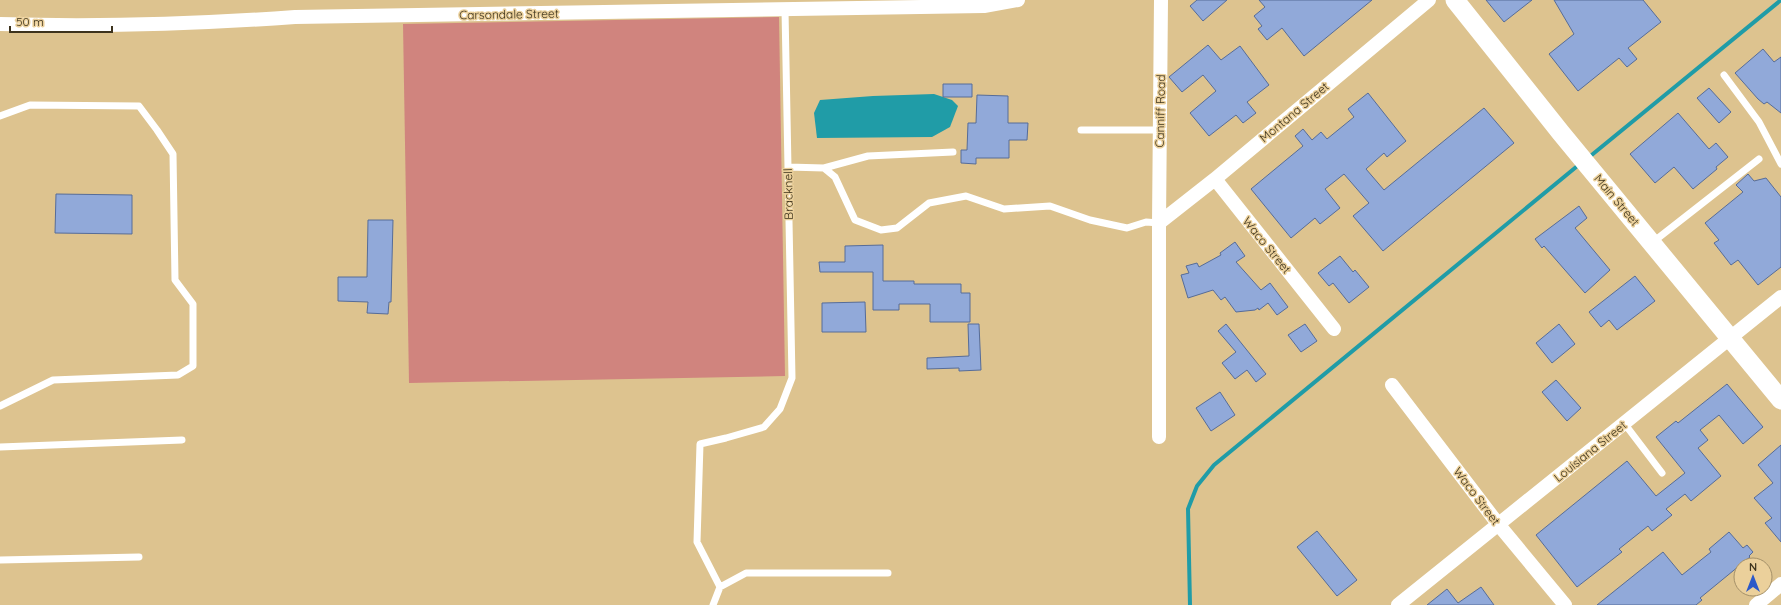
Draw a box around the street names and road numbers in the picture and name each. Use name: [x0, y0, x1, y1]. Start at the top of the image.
street label: Carsondale Street: [459, 6, 559, 22]
street label: Canniff Road: [1152, 74, 1168, 148]
street label: Montana Street: [1256, 79, 1332, 145]
street label: Bracknell: [780, 168, 796, 220]
street label: Main Street: [1591, 171, 1643, 229]
street label: Waco Street: [1240, 214, 1294, 276]
street label: Louisiana Street: [1551, 417, 1629, 485]
street label: Waco Street: [1450, 464, 1504, 528]

